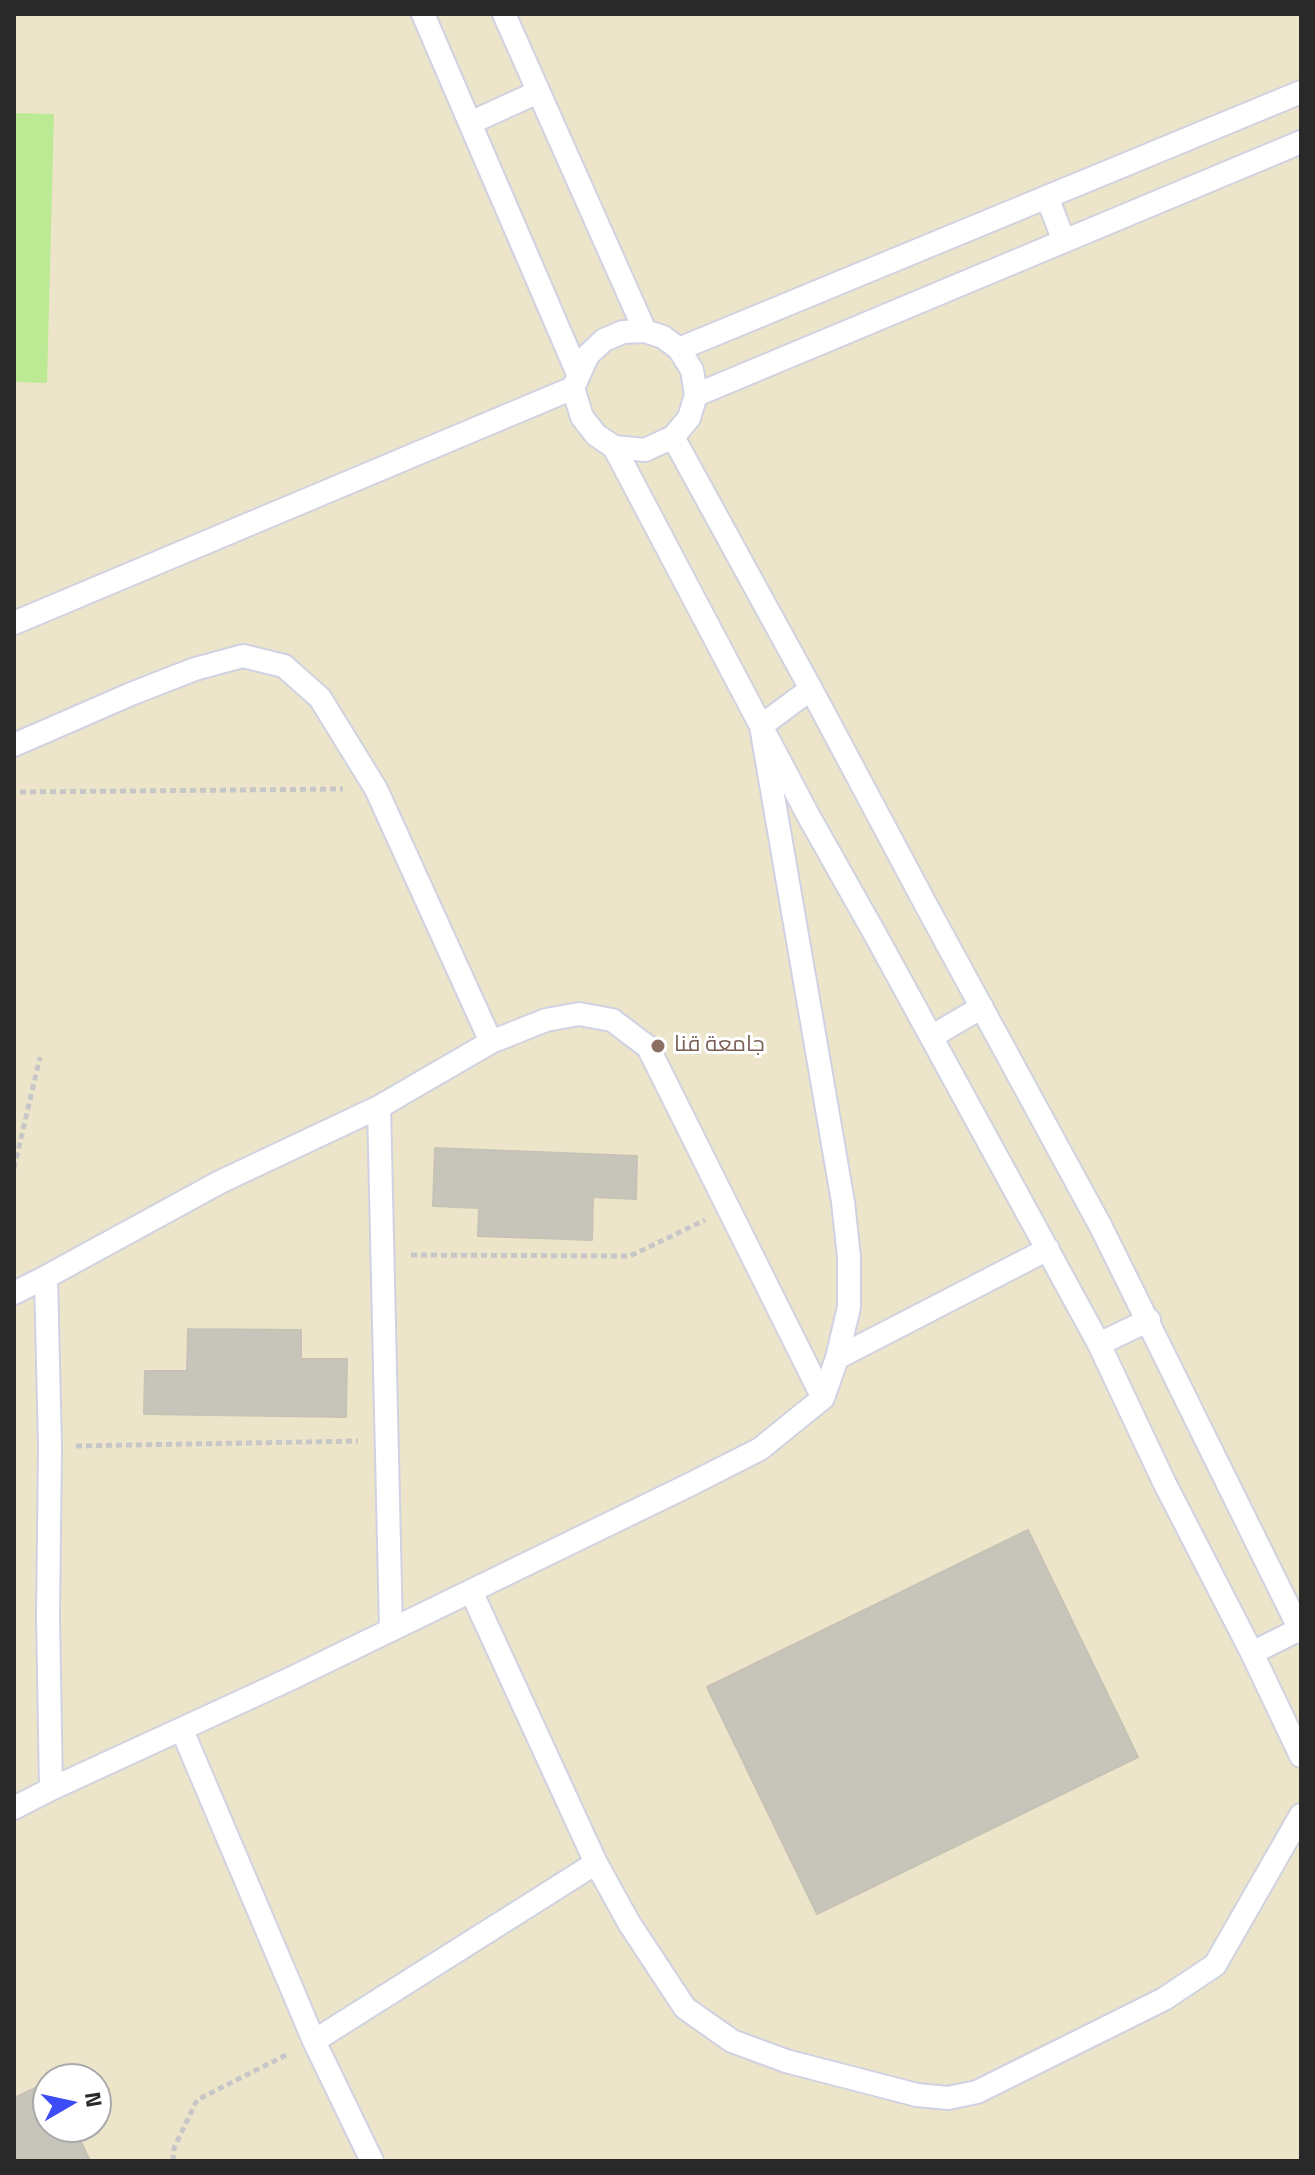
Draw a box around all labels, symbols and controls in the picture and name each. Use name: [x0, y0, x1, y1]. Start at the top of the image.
place label: جامعة قنا: [674, 1033, 765, 1059]
marker: جامعة قنا: [649, 1037, 667, 1055]
north arrow: [32, 2063, 112, 2143]
text: N: [76, 2089, 112, 2110]

